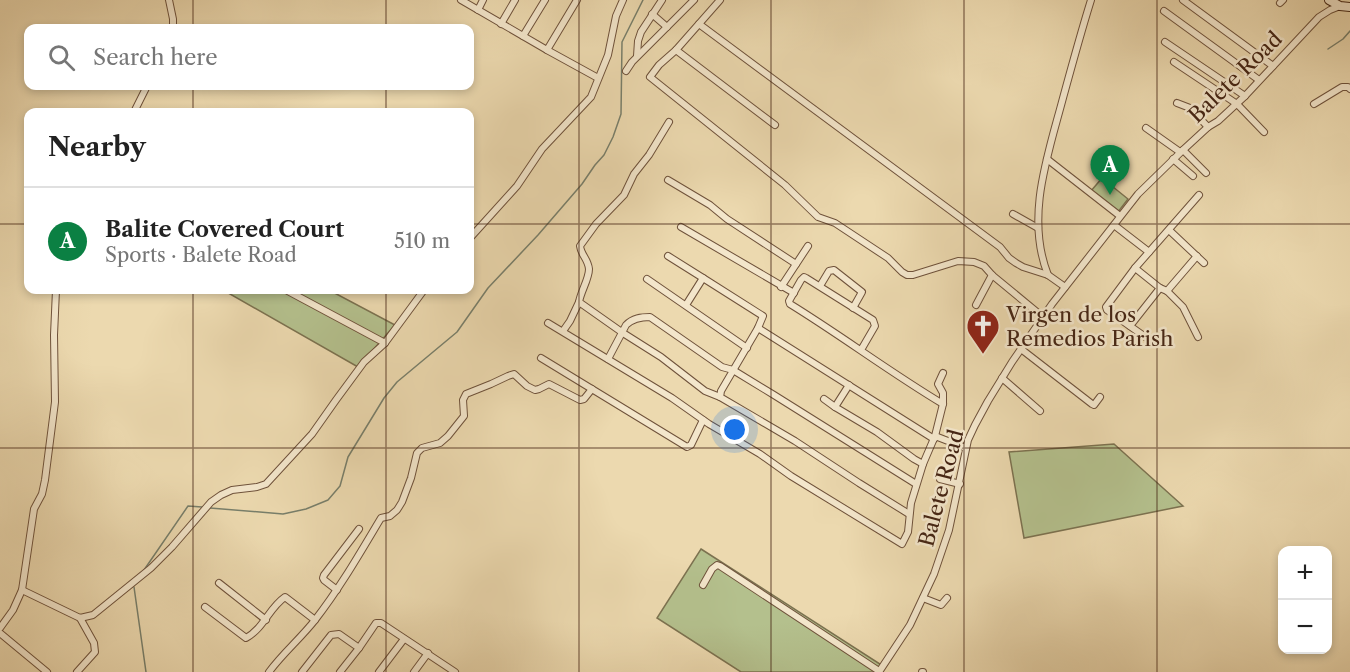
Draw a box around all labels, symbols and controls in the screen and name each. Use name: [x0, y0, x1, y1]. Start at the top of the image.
search box: [24, 24, 474, 90]
street label: Balete Road: [1183, 26, 1287, 128]
icon: search: [45, 41, 78, 74]
text: Search here: [93, 44, 218, 71]
text: Nearby: [48, 131, 146, 163]
pin: A: [1090, 146, 1130, 195]
text: Balite Covered Court: [105, 216, 344, 243]
text: A: [60, 229, 75, 253]
text: 510 m: [394, 229, 450, 253]
text: Sports · Balete Road: [105, 243, 297, 267]
place label: Virgen de los Remedios Parish: [1005, 302, 1173, 351]
church icon: Virgen de los Remedios Parish: [965, 308, 1001, 355]
your location: [720, 415, 749, 444]
street label: Balete Road: [913, 426, 969, 549]
map controls: [1278, 546, 1332, 654]
button: +: [1278, 546, 1332, 600]
button: −: [1278, 600, 1332, 654]

